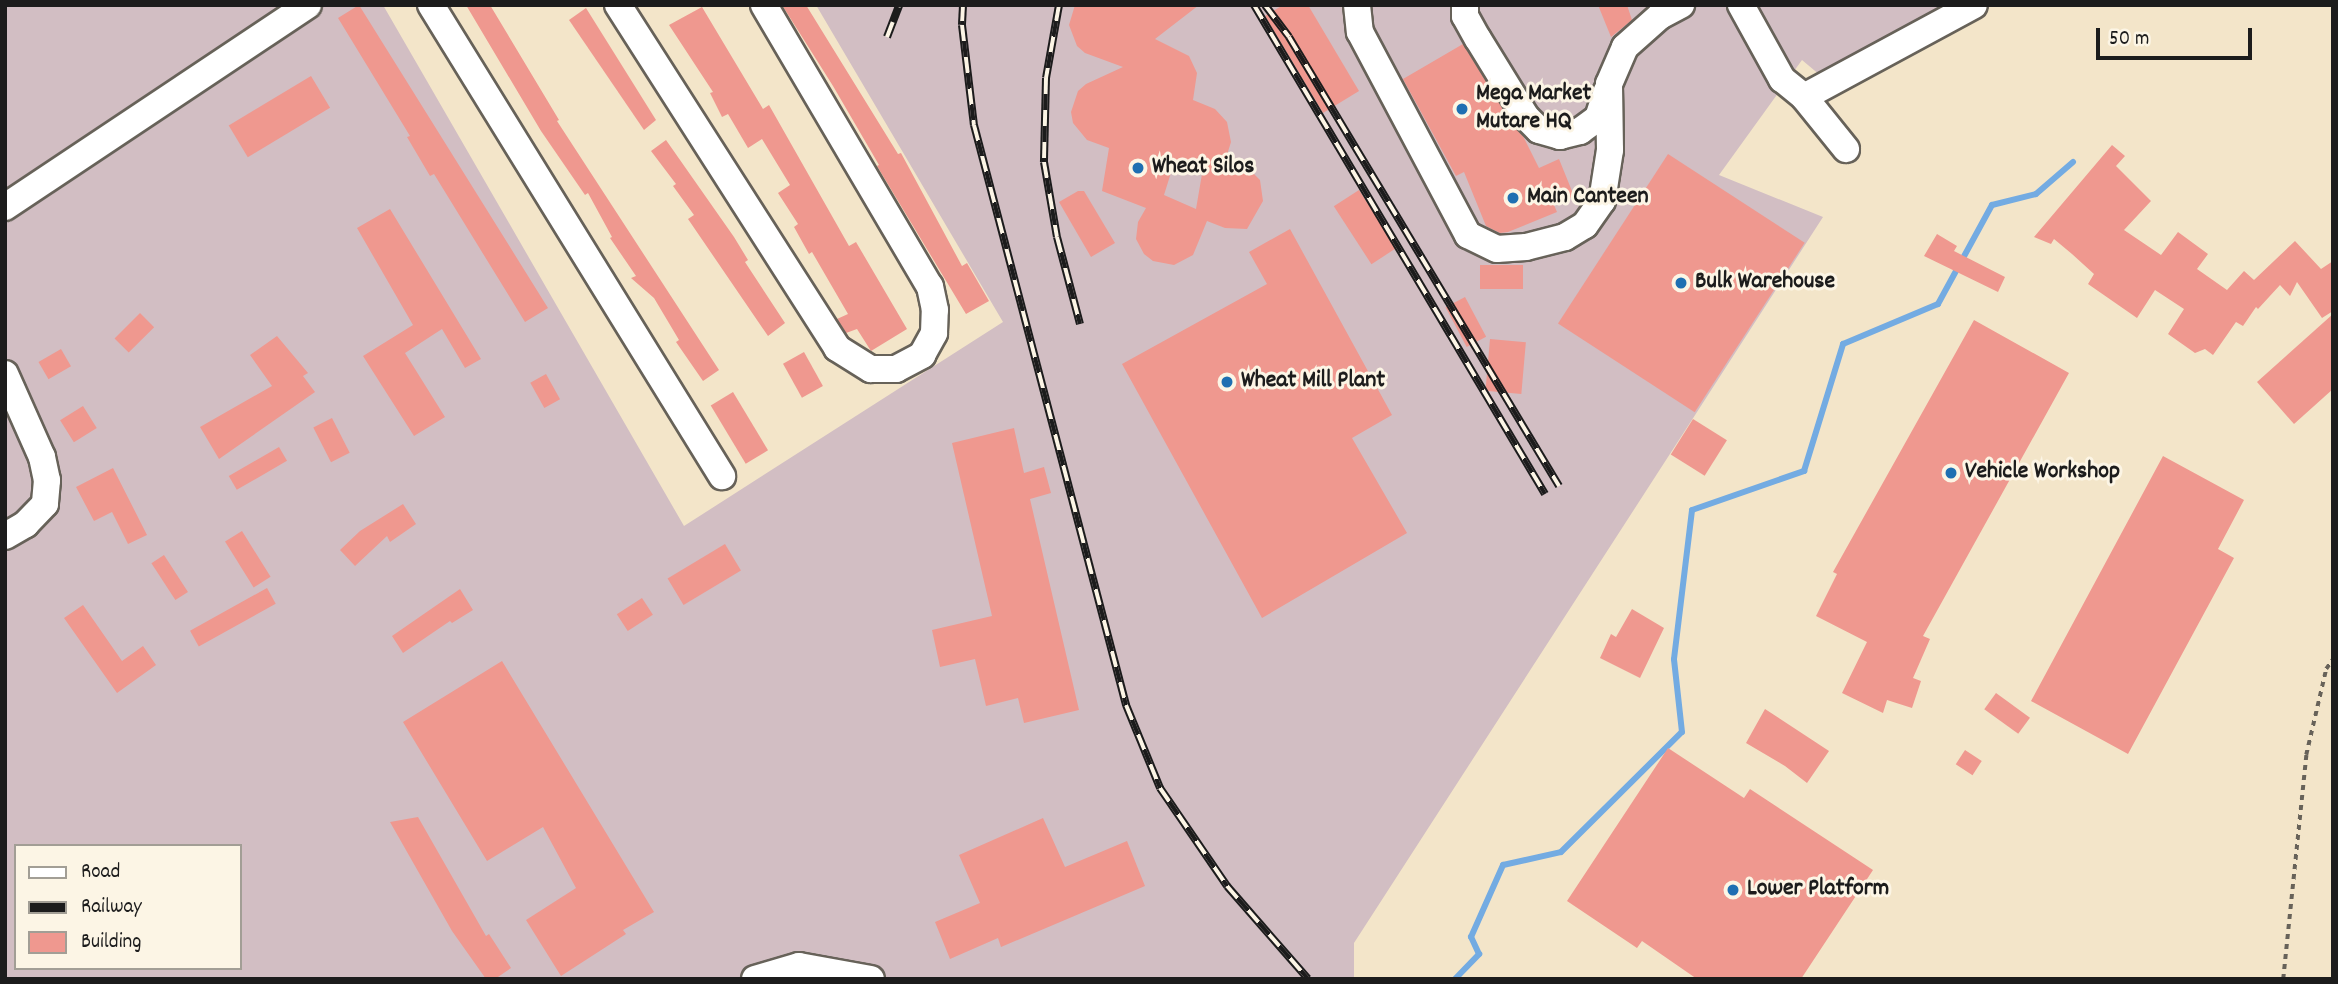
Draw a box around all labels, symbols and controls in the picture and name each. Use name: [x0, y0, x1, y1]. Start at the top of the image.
scale bar: [2100, 14, 2256, 58]
text: 50 m: [2109, 25, 2149, 55]
place label: Mega Market Mutare HQ: [1476, 81, 1591, 137]
marker: Mega Market Mutare HQ: [1454, 101, 1470, 117]
place label: Wheat Silos: [1152, 154, 1254, 182]
marker: Wheat Silos: [1130, 160, 1146, 176]
place label: Main Canteen: [1527, 184, 1649, 212]
marker: Main Canteen: [1505, 190, 1521, 206]
place label: Bulk Warehouse: [1695, 269, 1835, 297]
marker: Bulk Warehouse: [1673, 275, 1689, 291]
place label: Wheat Mill Plant: [1241, 368, 1385, 396]
marker: Wheat Mill Plant: [1219, 374, 1235, 390]
place label: Vehicle Workshop: [1965, 459, 2120, 487]
marker: Vehicle Workshop: [1943, 465, 1959, 481]
legend: [14, 844, 242, 970]
text: Road: [81, 858, 120, 888]
place label: Lower Platform: [1747, 876, 1889, 904]
marker: Lower Platform: [1725, 882, 1741, 898]
text: Railway: [81, 893, 142, 923]
text: Building: [81, 928, 141, 958]

